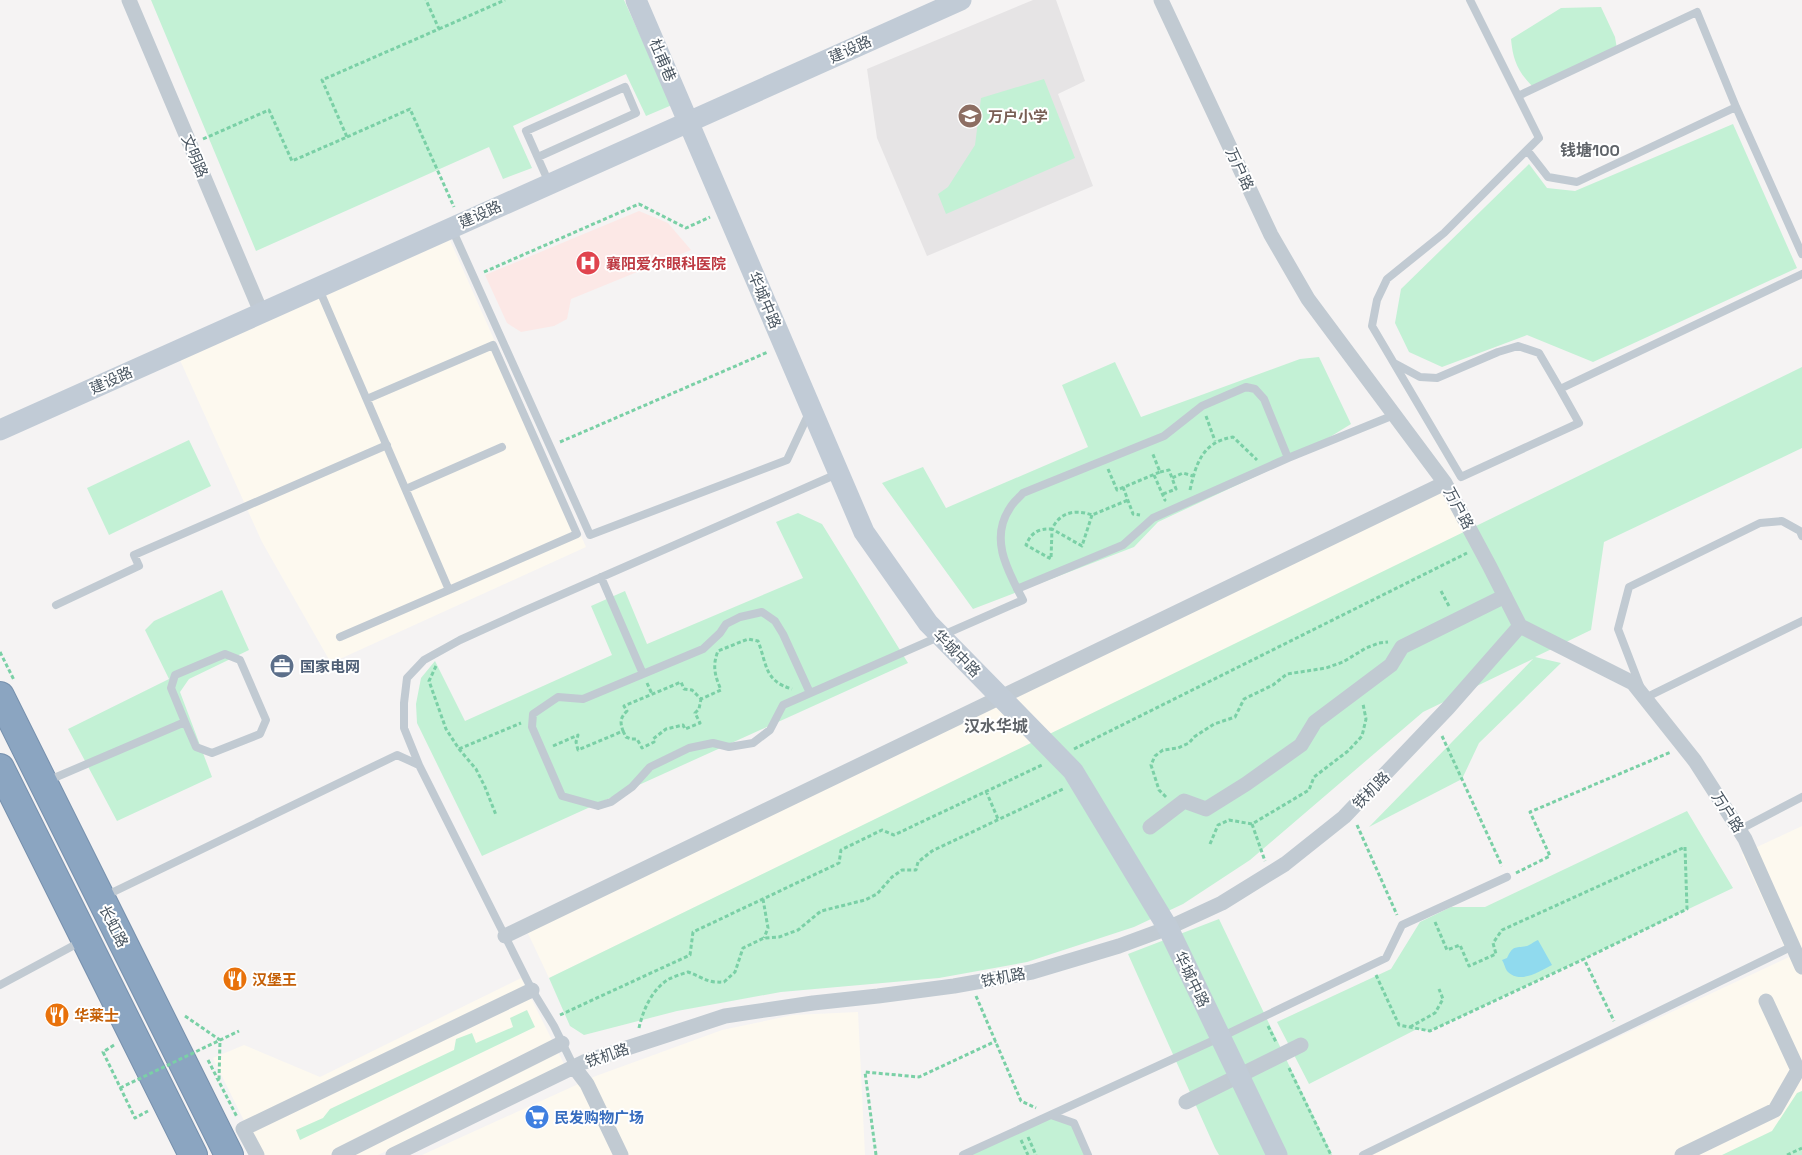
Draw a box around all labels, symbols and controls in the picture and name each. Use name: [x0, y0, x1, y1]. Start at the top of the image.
street label: 建设路: [826, 31, 874, 67]
street label: 杜甫巷: [645, 36, 681, 84]
school or university icon: 万户小学: [957, 103, 983, 129]
place label: 万户小学: [988, 107, 1048, 126]
street label: 文明路: [177, 132, 213, 180]
district label: 钱塘100: [1560, 140, 1620, 161]
street label: 万户路: [1222, 145, 1258, 193]
street label: 建设路: [456, 196, 504, 232]
hospital icon: 襄阳爱尔眼科医院: [575, 250, 601, 276]
place label: 襄阳爱尔眼科医院: [606, 254, 726, 273]
street label: 华城中路: [745, 269, 785, 331]
street label: 建设路: [87, 362, 135, 398]
street label: 万户路: [1440, 484, 1478, 532]
street label: 华城中路: [929, 625, 985, 681]
office icon: 国家电网: [269, 653, 295, 679]
place label: 国家电网: [300, 657, 360, 676]
district label: 汉水华城: [964, 716, 1028, 737]
street label: 铁机路: [1349, 767, 1393, 813]
street label: 万户路: [1708, 788, 1748, 836]
street label: 长虹路: [95, 902, 133, 950]
street label: 华城中路: [1170, 948, 1214, 1010]
street label: 铁机路: [979, 963, 1027, 991]
restaurant icon: 汉堡王: [222, 966, 248, 992]
place label: 汉堡王: [252, 970, 297, 989]
restaurant icon: 华莱士: [44, 1002, 70, 1028]
place label: 华莱士: [74, 1006, 119, 1025]
street label: 铁机路: [583, 1039, 631, 1071]
supermarket icon: 民发购物广场: [524, 1104, 550, 1130]
place label: 民发购物广场: [554, 1108, 644, 1127]

